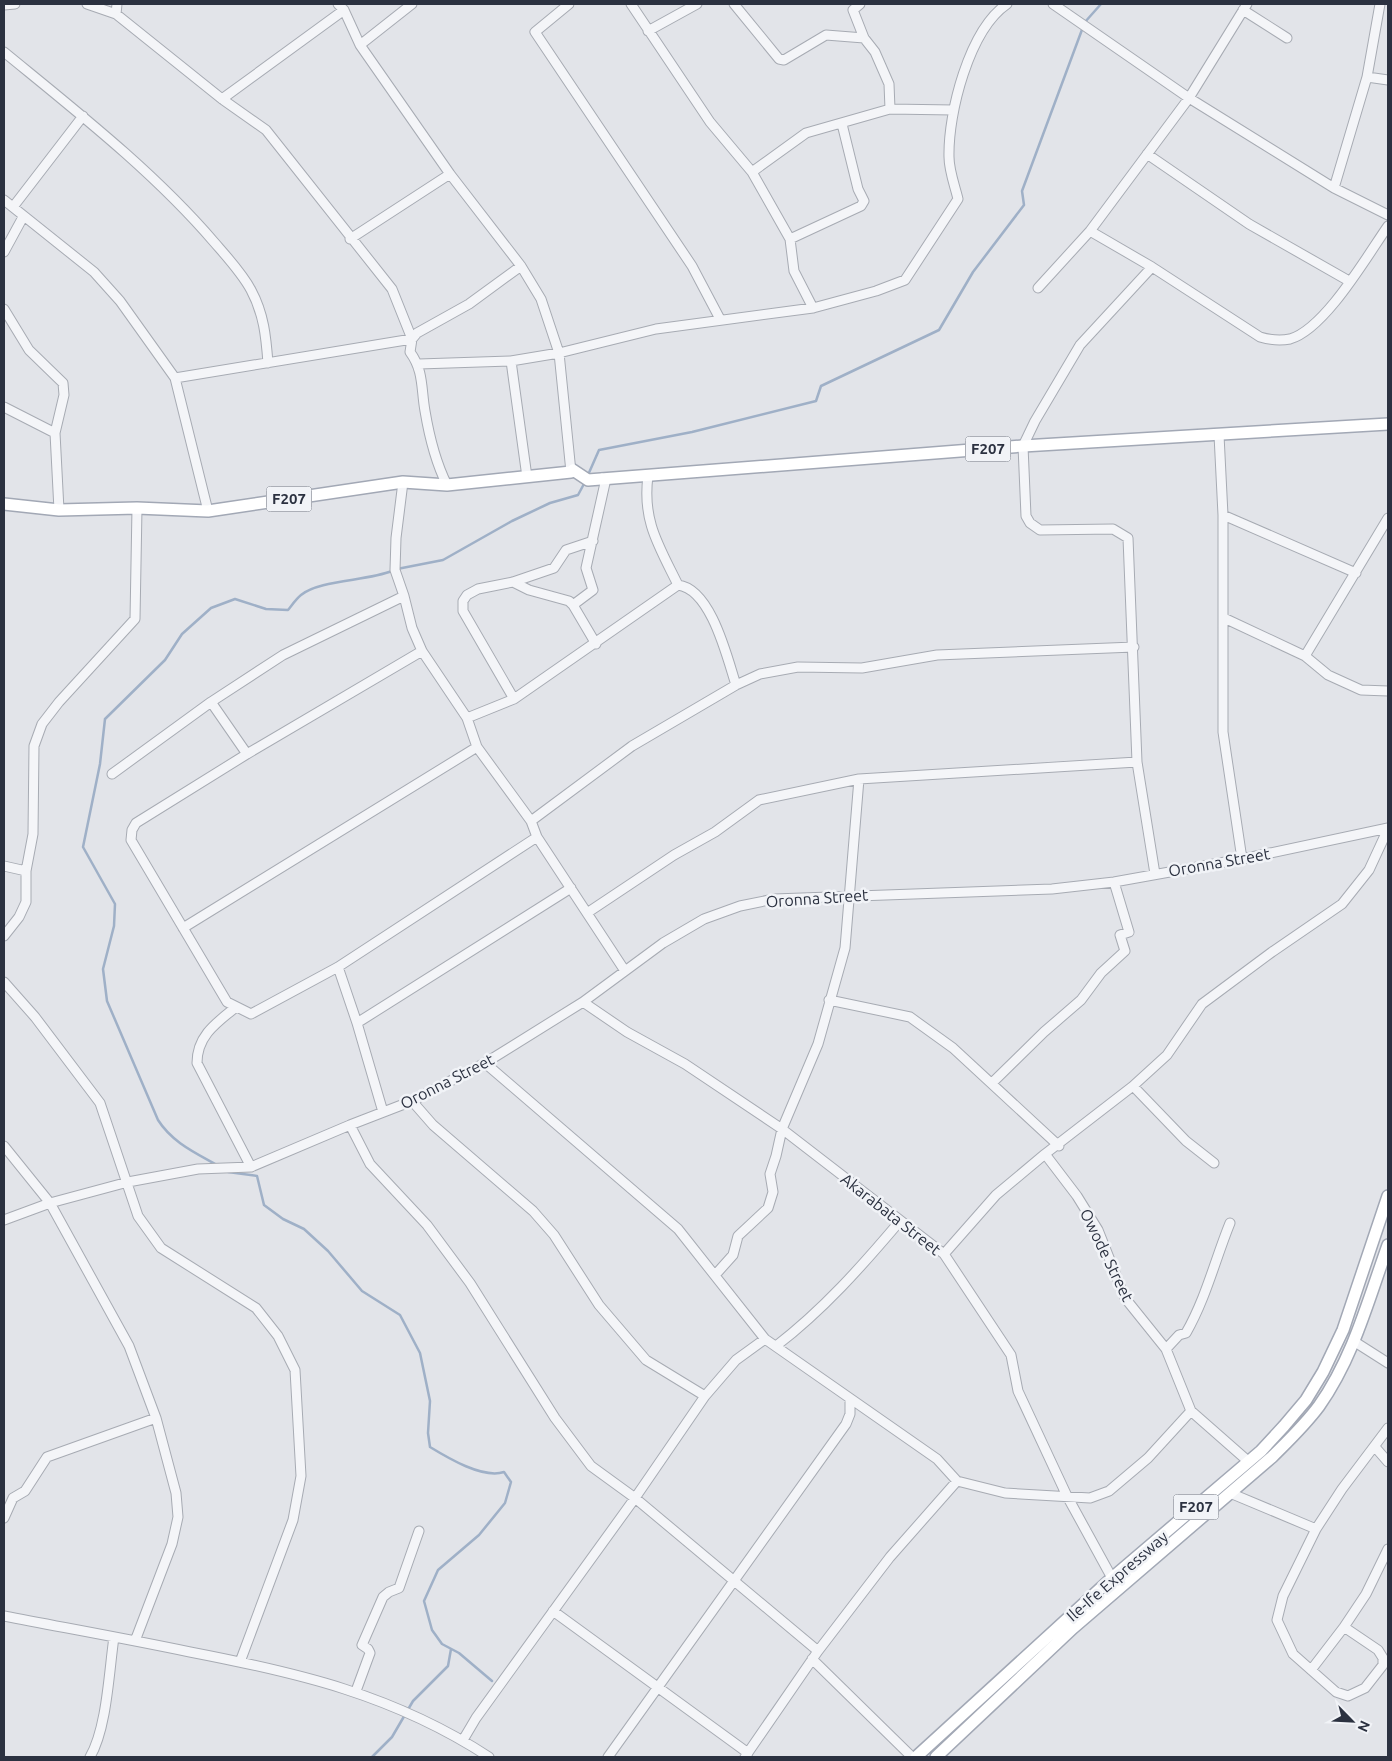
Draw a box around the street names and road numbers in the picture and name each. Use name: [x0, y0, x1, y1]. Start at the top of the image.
road number: F207: [966, 436, 1010, 462]
road number: F207: [266, 486, 312, 512]
street label: Oronna Street: [1167, 844, 1272, 880]
street label: Oronna Street: [765, 885, 870, 911]
street label: Oronna Street: [397, 1049, 497, 1112]
street label: Akarabata Street: [838, 1170, 945, 1259]
street label: Owode Street: [1077, 1206, 1137, 1305]
road number: F207: [1174, 1494, 1218, 1520]
street label: Ile-Ife Expressway: [1063, 1527, 1171, 1625]

